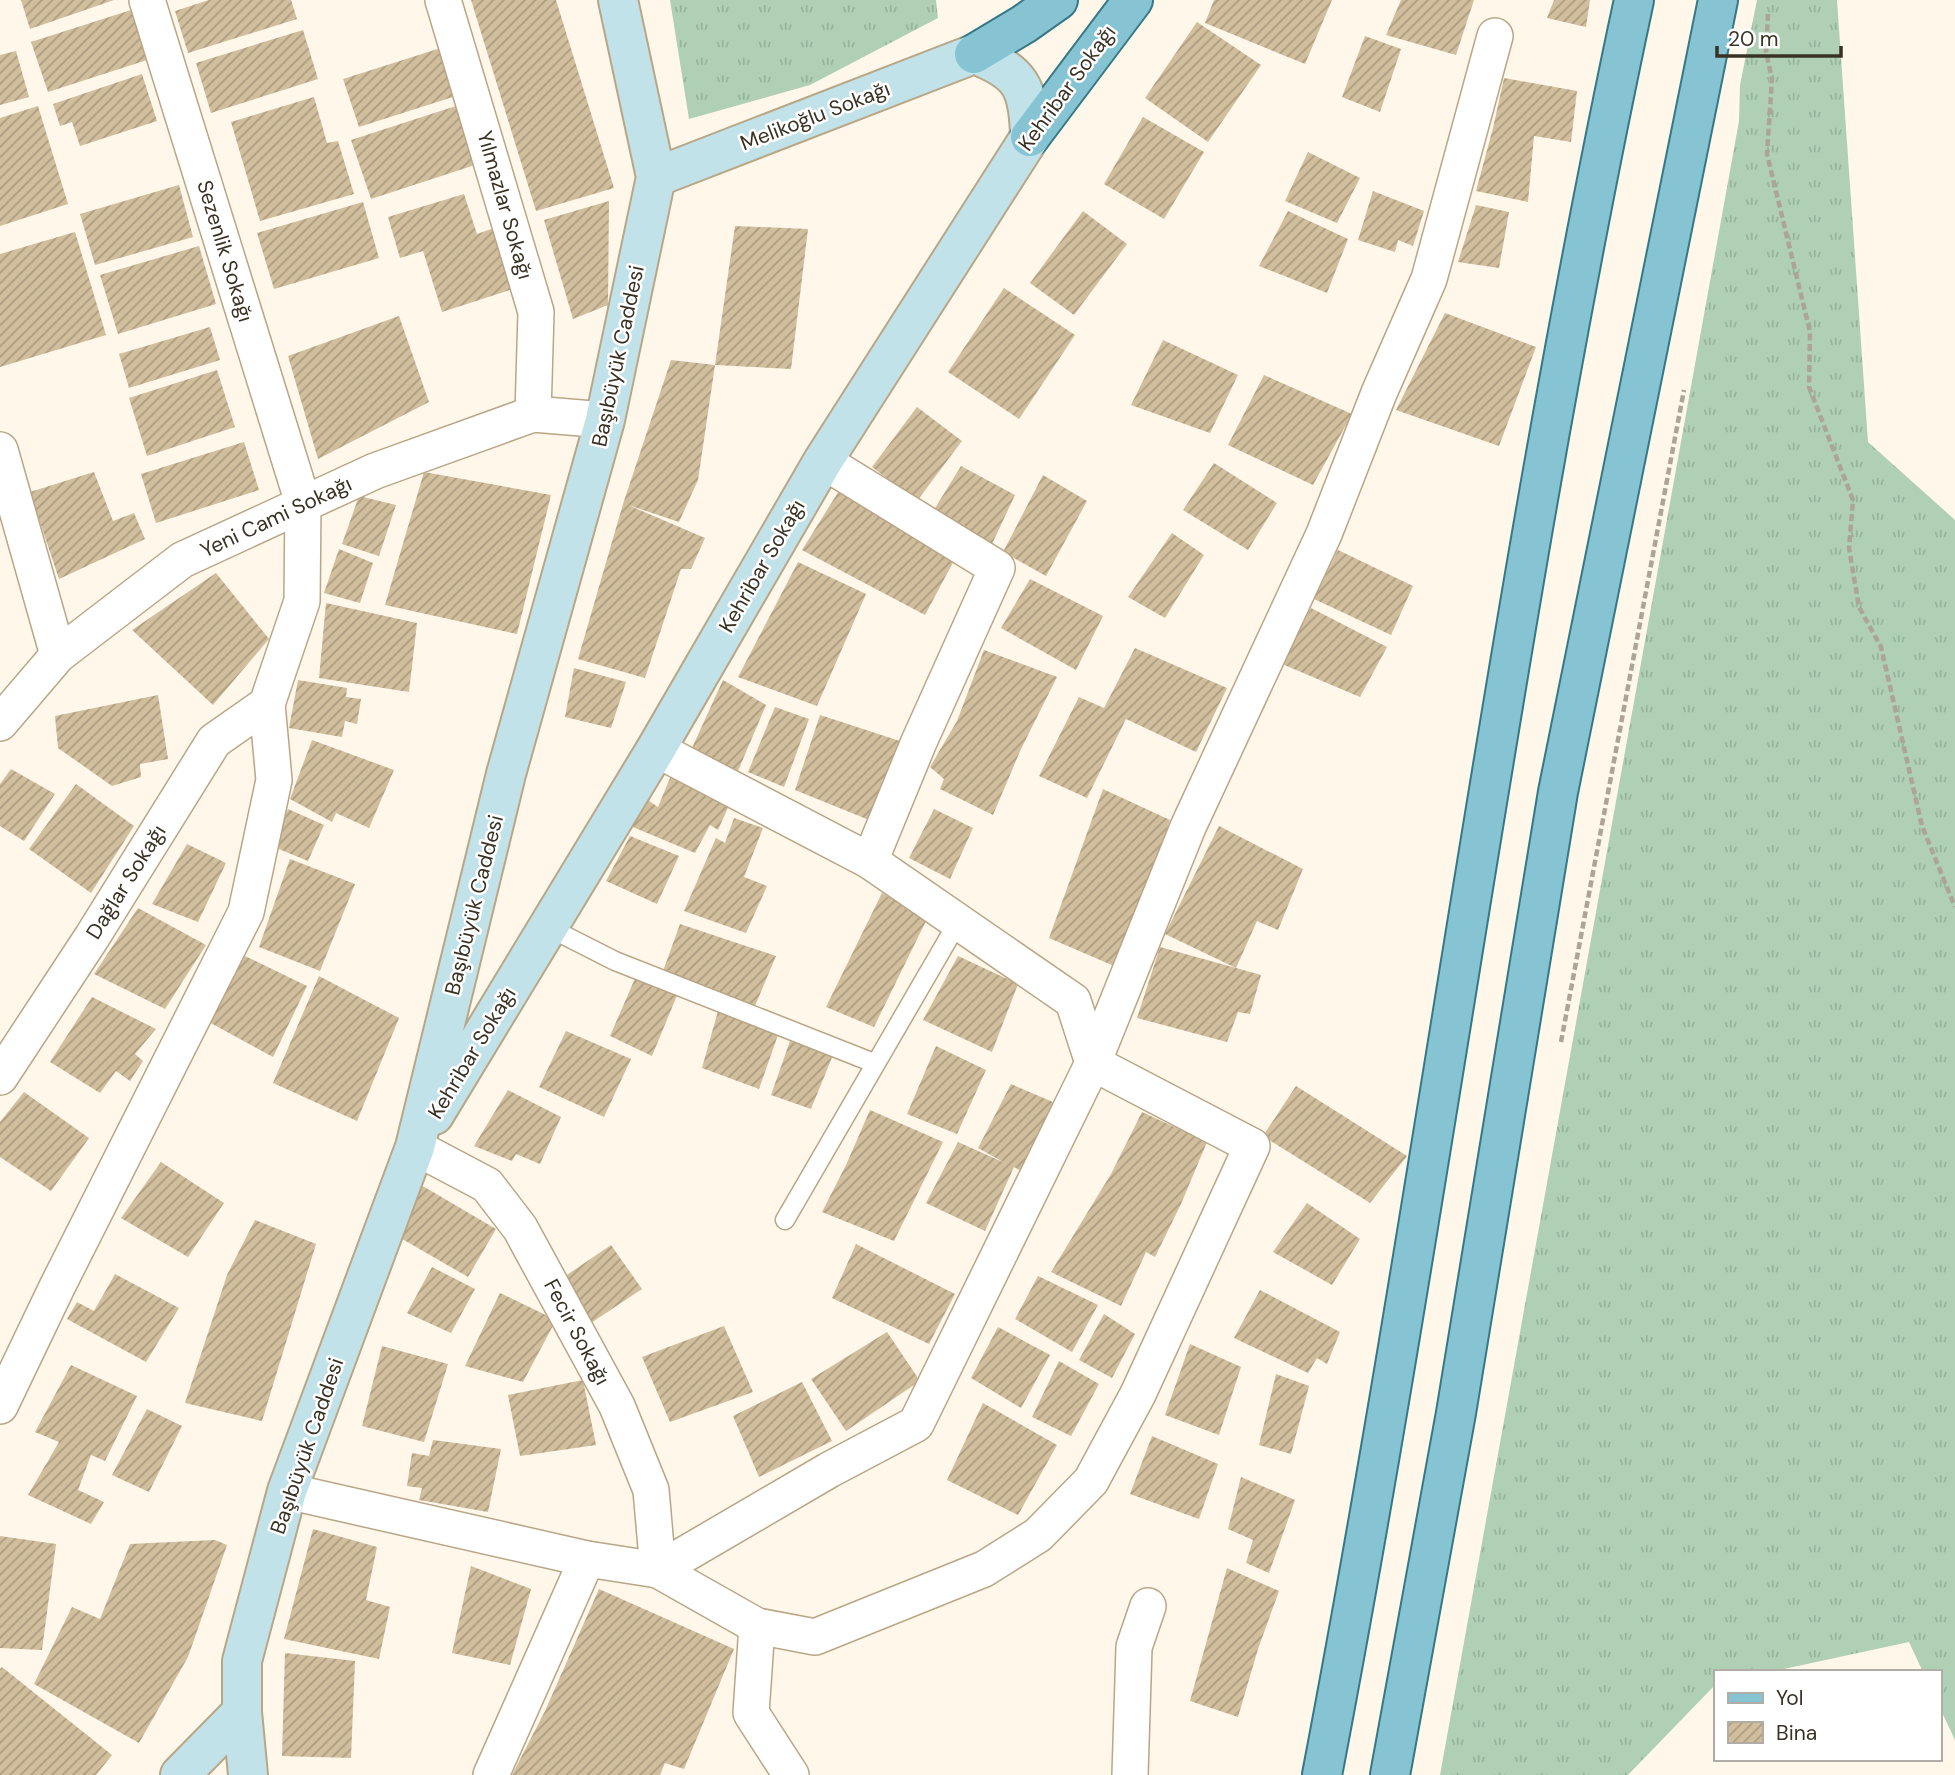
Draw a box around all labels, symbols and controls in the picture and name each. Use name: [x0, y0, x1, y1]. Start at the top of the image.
scale bar: [1717, 14, 1841, 58]
street label: Kehribar Sokağı: [1012, 19, 1122, 157]
text: 20 m: [1728, 25, 1779, 53]
street label: Melikoğlu Sokağı: [736, 75, 894, 157]
street label: Yılmazlar Sokağı: [470, 128, 540, 282]
street label: Sezenlik Sokağı: [190, 177, 260, 325]
street label: Başıbüyük Caddesi: [585, 263, 651, 449]
street label: Yeni Cami Sokağı: [196, 470, 356, 564]
street label: Kehribar Sokağı: [713, 494, 811, 638]
street label: Başıbüyük Caddesi: [438, 812, 510, 998]
street label: Dağlar Sokağı: [80, 819, 172, 945]
street label: Kehribar Sokağı: [422, 982, 522, 1124]
street label: Fecir Sokağı: [537, 1274, 617, 1390]
street label: Başıbüyük Caddesi: [264, 1354, 350, 1538]
legend: [1714, 1670, 1941, 1761]
text: Yol: [1776, 1684, 1804, 1712]
text: Bina: [1776, 1719, 1817, 1747]

